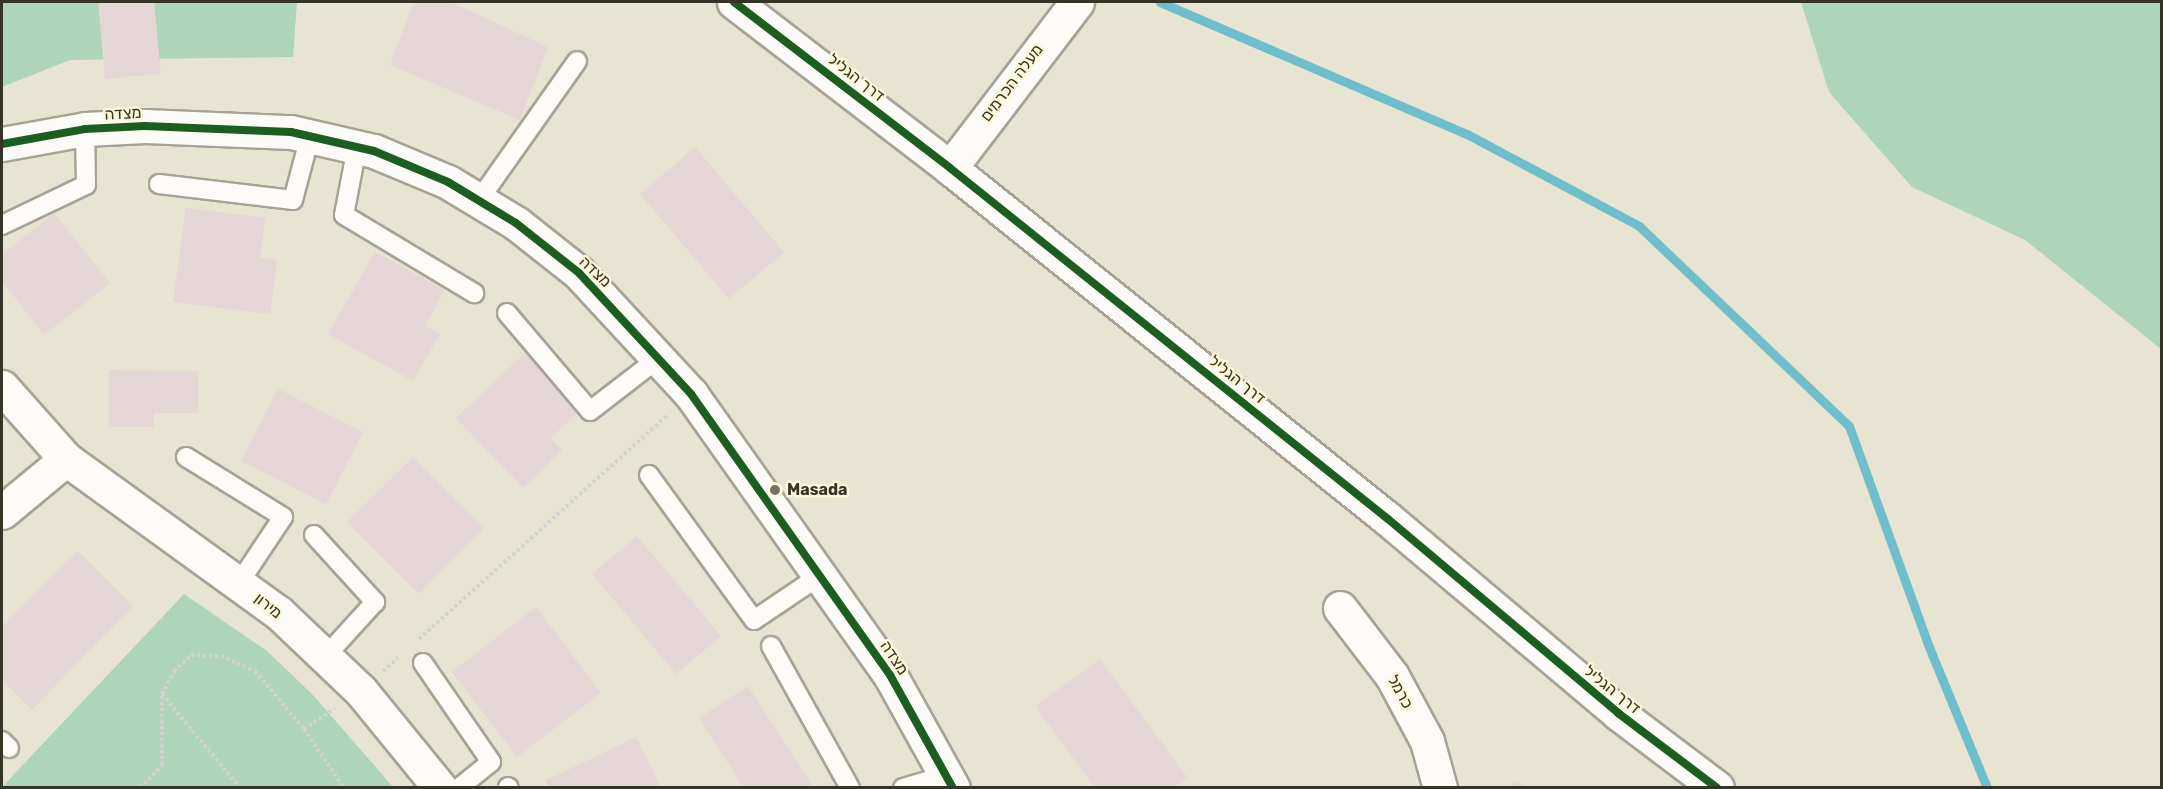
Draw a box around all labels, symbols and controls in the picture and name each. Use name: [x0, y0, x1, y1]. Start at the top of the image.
street label: מעלה הכרמים: [977, 41, 1047, 125]
street label: דרך הגליל: [823, 50, 889, 106]
street label: מצדה: [104, 103, 142, 125]
street label: מצדה: [575, 252, 615, 292]
street label: דרך הגליל: [1205, 351, 1269, 409]
place label: Masada: [787, 480, 848, 500]
marker: Masada: [768, 483, 782, 497]
street label: מירון: [250, 589, 286, 623]
street label: מצדה: [876, 637, 912, 679]
street label: דרך הגליל: [1580, 661, 1644, 719]
street label: כרמל: [1383, 672, 1417, 712]

